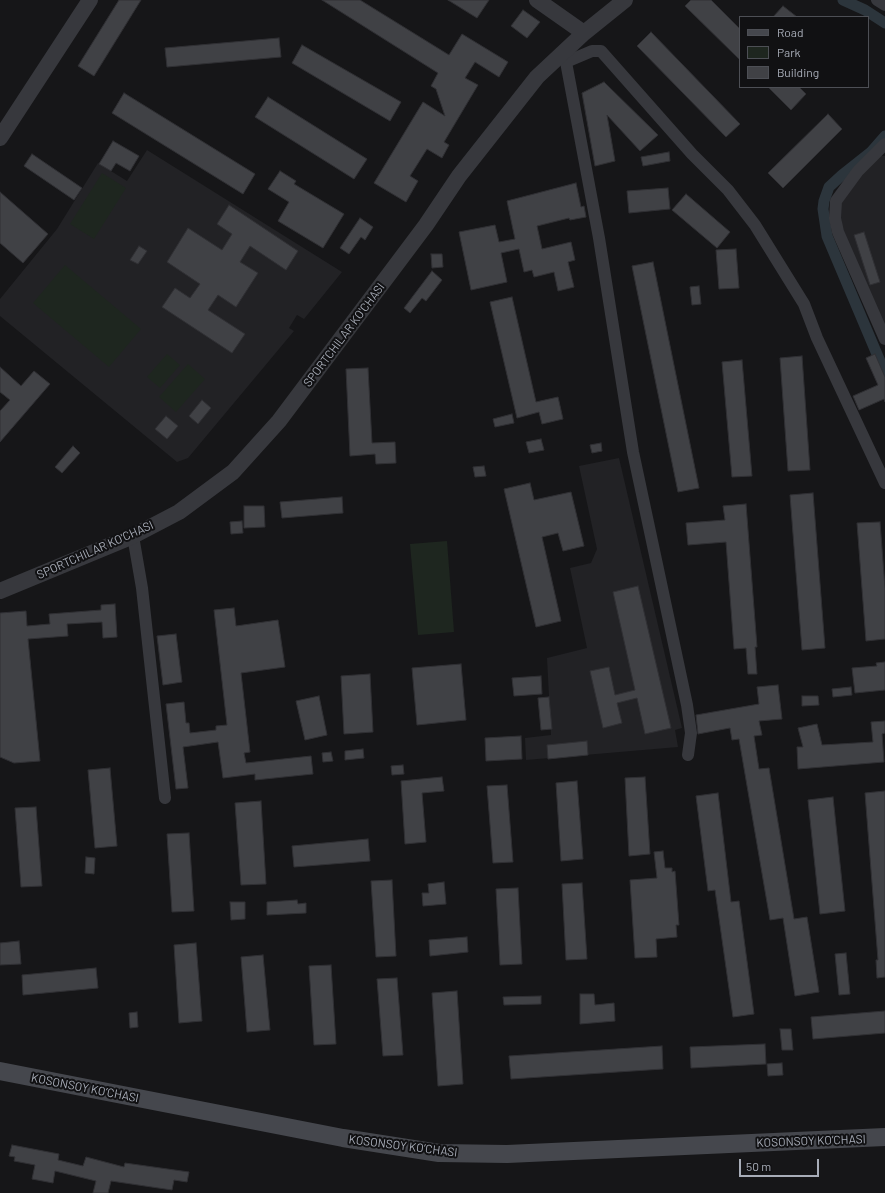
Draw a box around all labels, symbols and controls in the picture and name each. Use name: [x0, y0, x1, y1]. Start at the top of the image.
legend: [739, 16, 869, 88]
text: Road: [777, 25, 804, 39]
text: Park: [777, 45, 801, 59]
text: Building: [777, 65, 819, 79]
street label: SPORTCHILAR KO'CHASI: [300, 280, 388, 390]
street label: SPORTCHILAR KO'CHASI: [34, 518, 156, 582]
street label: KOSONSOY KO’CHASI: [30, 1071, 140, 1105]
street label: KOSONSOY KO’CHASI: [348, 1132, 458, 1160]
street label: KOSONSOY KO’CHASI: [756, 1132, 866, 1150]
scale bar: [741, 1151, 821, 1177]
text: 50 m: [746, 1159, 771, 1173]

